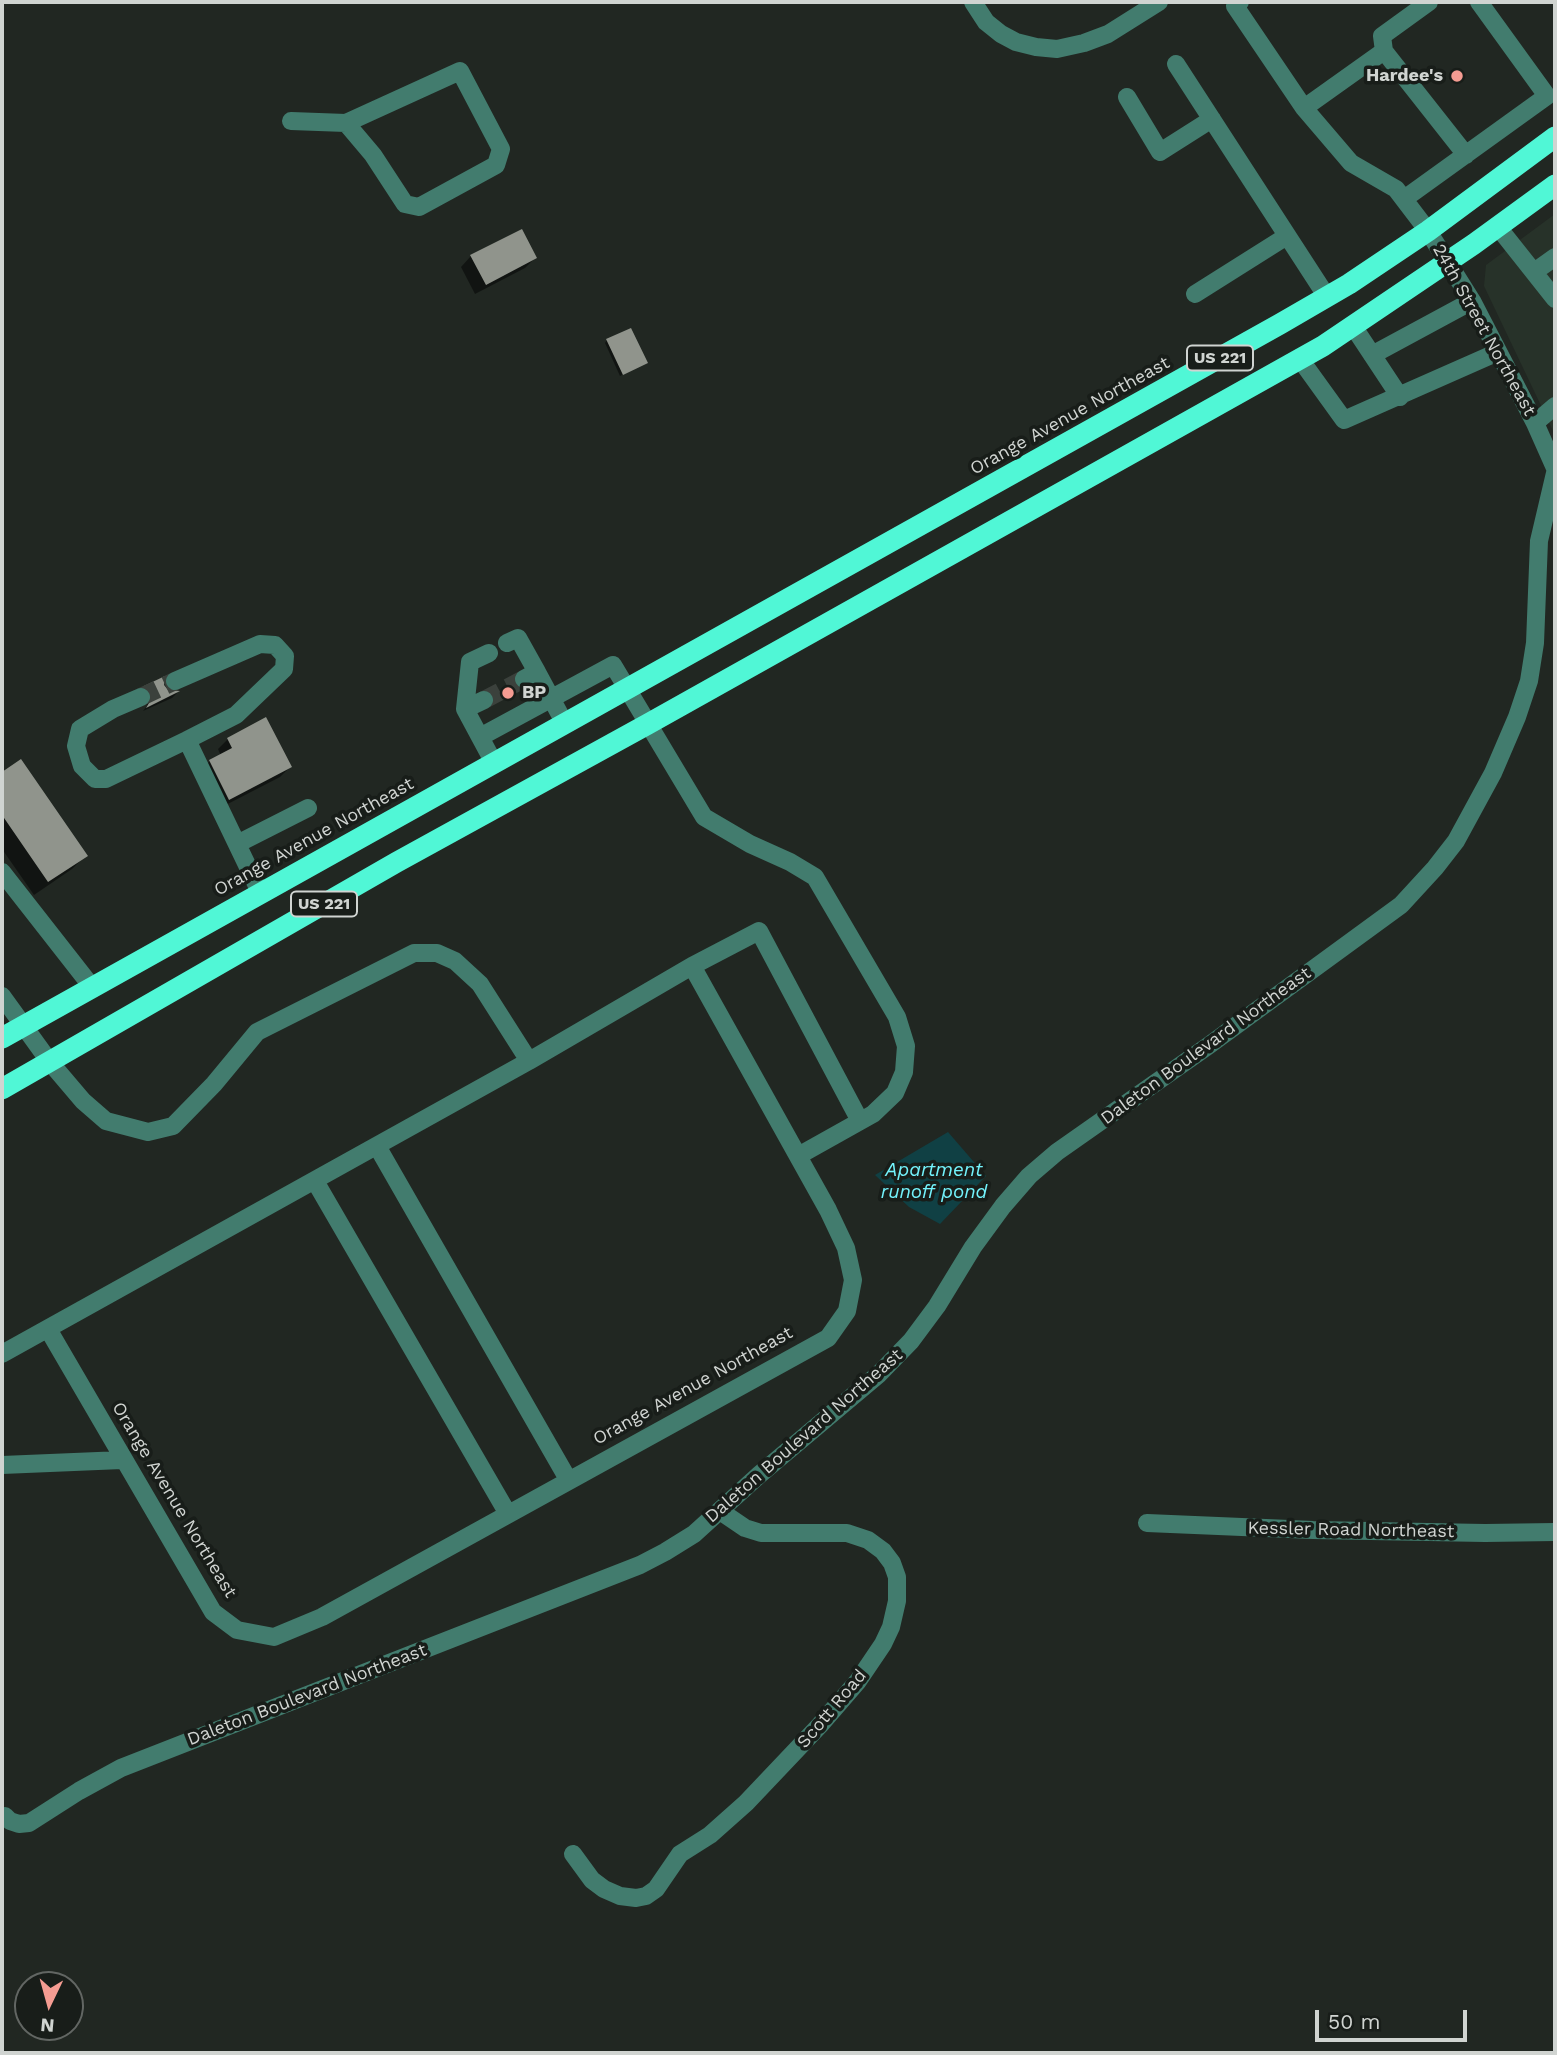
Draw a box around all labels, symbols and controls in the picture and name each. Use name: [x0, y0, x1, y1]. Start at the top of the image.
place label: Hardee's: [1366, 65, 1443, 87]
marker: Hardee's: [1449, 68, 1465, 84]
street label: 24th Street Northeast: [1428, 240, 1540, 420]
road number: US 221: [1187, 346, 1253, 370]
street label: Orange Avenue Northeast: [967, 352, 1173, 480]
place label: BP: [522, 682, 546, 704]
marker: BP: [500, 685, 516, 701]
street label: Orange Avenue Northeast: [211, 773, 417, 901]
road number: US 221: [291, 891, 357, 916]
street label: Daleton Boulevard Northeast: [1097, 962, 1315, 1130]
water label: Apartment runoff pond: [881, 1159, 987, 1203]
street label: Orange Avenue Northeast: [590, 1322, 796, 1450]
street label: Daleton Boulevard Northeast: [701, 1344, 907, 1528]
street label: Orange Avenue Northeast: [107, 1398, 241, 1602]
street label: Kessler Road Northeast: [1247, 1517, 1455, 1543]
street label: Daleton Boulevard Northeast: [184, 1639, 430, 1751]
street label: Scott Road: [793, 1665, 871, 1753]
north arrow: [14, 1971, 84, 2041]
scale bar: [1319, 1996, 1471, 2040]
text: 50 m: [1328, 2009, 1380, 2034]
text: N: [39, 2013, 55, 2037]

